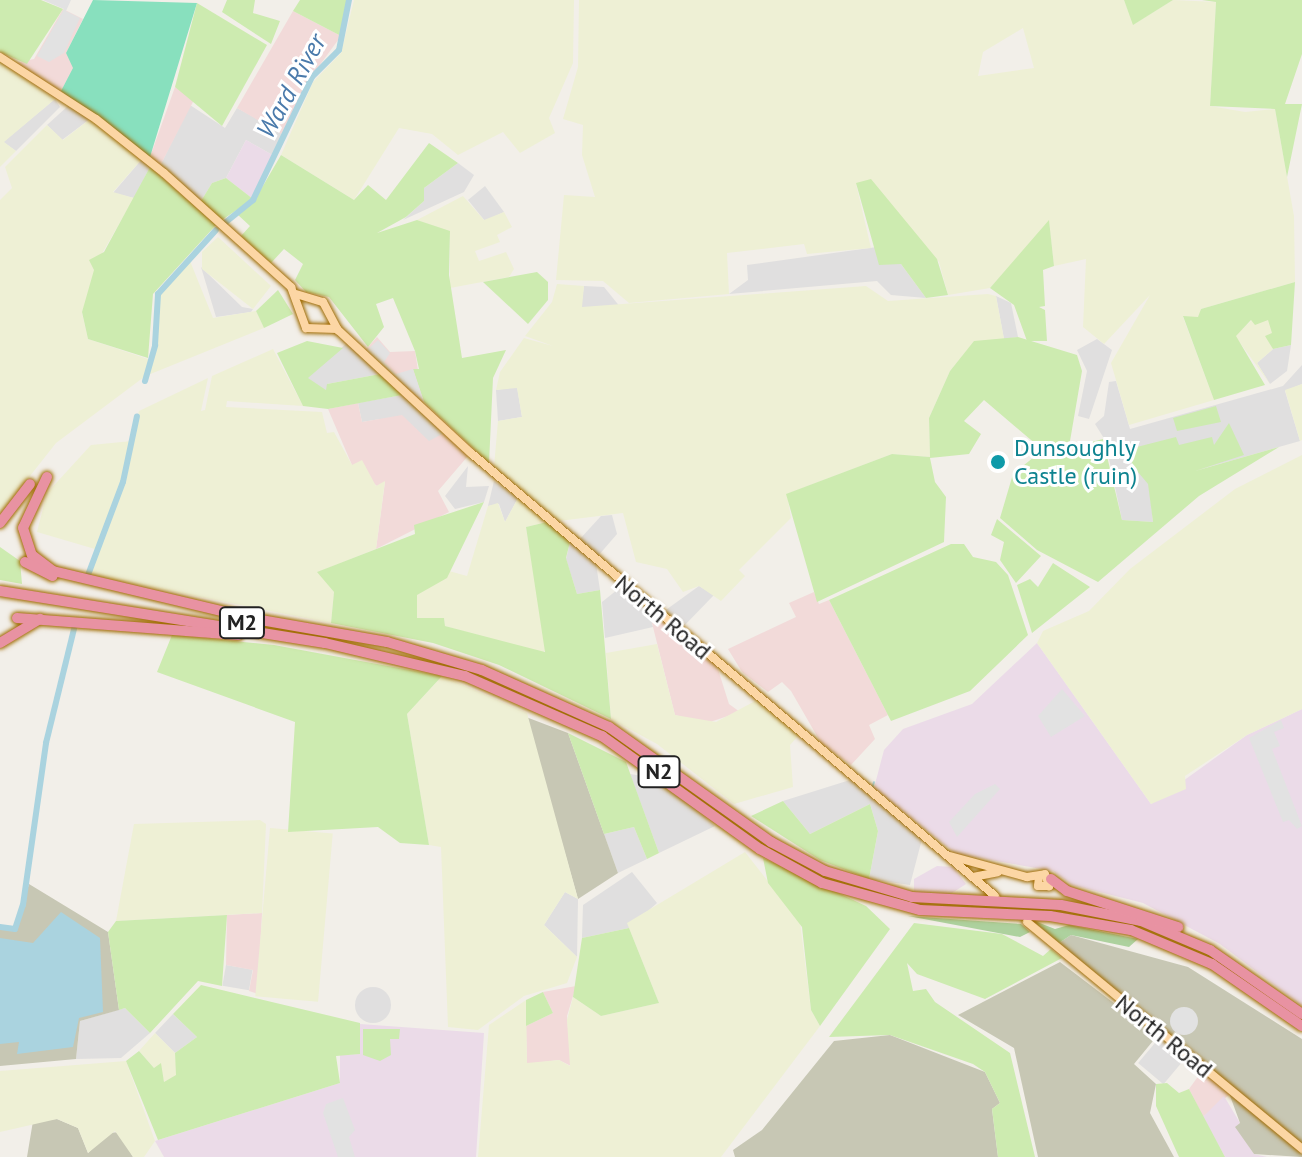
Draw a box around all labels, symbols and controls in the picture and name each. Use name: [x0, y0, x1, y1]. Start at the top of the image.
water label: Ward River: [250, 29, 332, 143]
place label: Dunsoughly Castle (ruin): [1014, 434, 1137, 490]
marker: Dunsoughly Castle (ruin): [989, 453, 1007, 471]
street label: North Road: [609, 569, 717, 665]
road number: M2: [218, 605, 266, 641]
road number: N2: [637, 754, 681, 790]
street label: North Road: [1110, 988, 1218, 1084]

